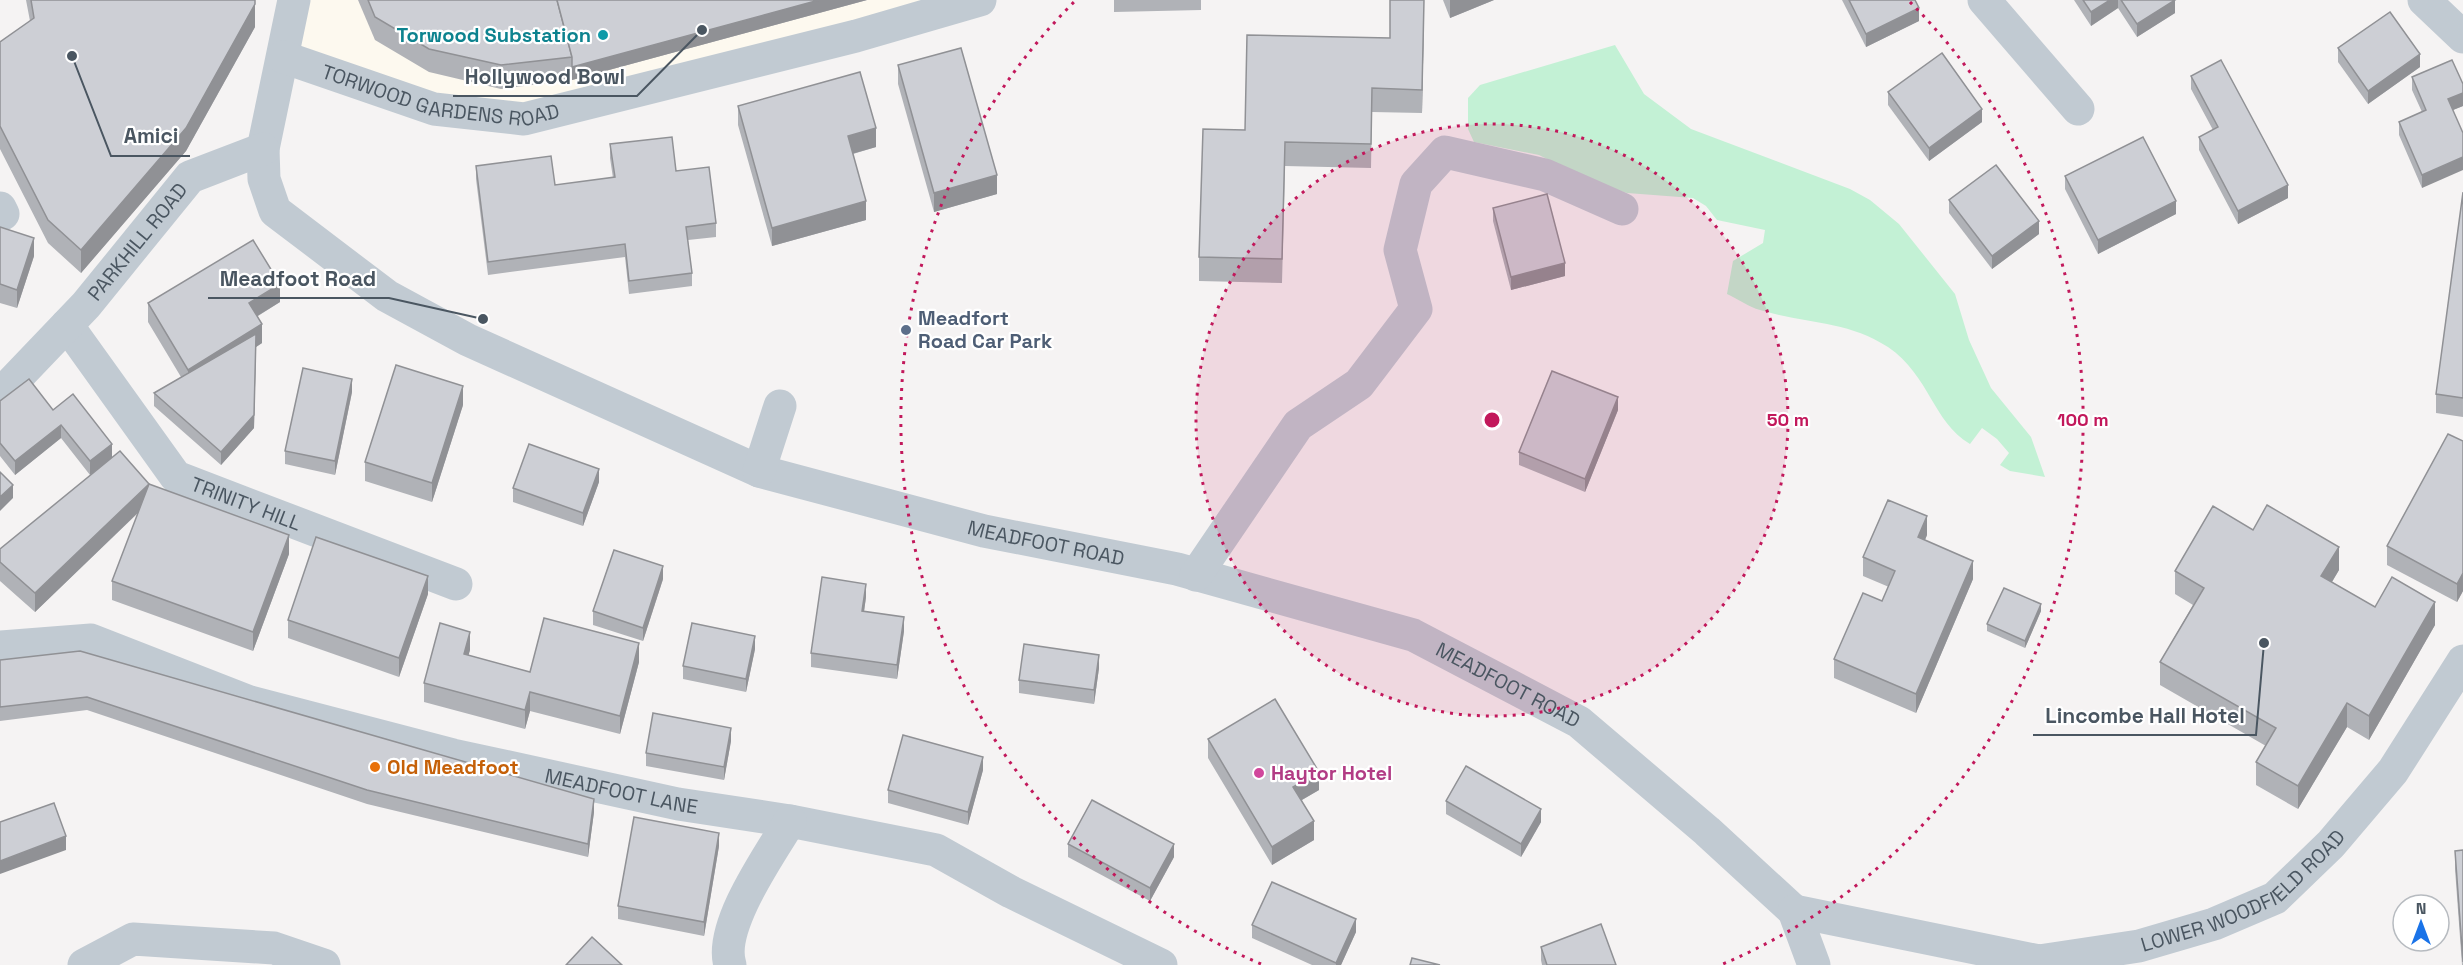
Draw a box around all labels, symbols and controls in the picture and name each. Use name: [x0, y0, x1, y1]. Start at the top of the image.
place label: Torwood Substation: [397, 22, 591, 48]
marker: Torwood Substation: [596, 28, 610, 42]
callout: Hollywood Bowl: [453, 57, 637, 96]
street label: TORWOOD GARDENS ROAD: [318, 58, 562, 132]
text: Hollywood Bowl: [465, 63, 625, 90]
callout: Amici: [111, 117, 190, 156]
text: Amici: [124, 122, 178, 149]
street label: PARKHILL ROAD: [82, 177, 193, 306]
callout: Meadfoot Road: [208, 259, 389, 298]
text: Meadfoot Road: [220, 265, 376, 292]
place label: Meadfort Road Car Park: [918, 305, 1052, 354]
marker: Meadfort Road Car Park: [899, 323, 913, 337]
text: 50 m: [1767, 408, 1809, 431]
text: 100 m: [2057, 408, 2109, 431]
centre of rings: [1482, 410, 1502, 430]
street label: TRINITY HILL: [187, 471, 305, 537]
street label: MEADFOOT ROAD: [965, 514, 1127, 571]
street label: MEADFOOT ROAD: [1432, 636, 1585, 733]
callout: Lincombe Hall Hotel: [2033, 696, 2256, 735]
text: Lincombe Hall Hotel: [2045, 702, 2245, 729]
place label: Old Meadfoot: [387, 754, 519, 780]
marker: Old Meadfoot: [368, 760, 382, 774]
place label: Haytor Hotel: [1271, 760, 1392, 786]
street label: MEADFOOT LANE: [542, 762, 700, 820]
marker: Haytor Hotel: [1252, 766, 1266, 780]
street label: LOWER WOODFIELD ROAD: [2138, 824, 2351, 958]
north arrow: [2391, 893, 2451, 953]
text: N: [2416, 898, 2426, 919]

